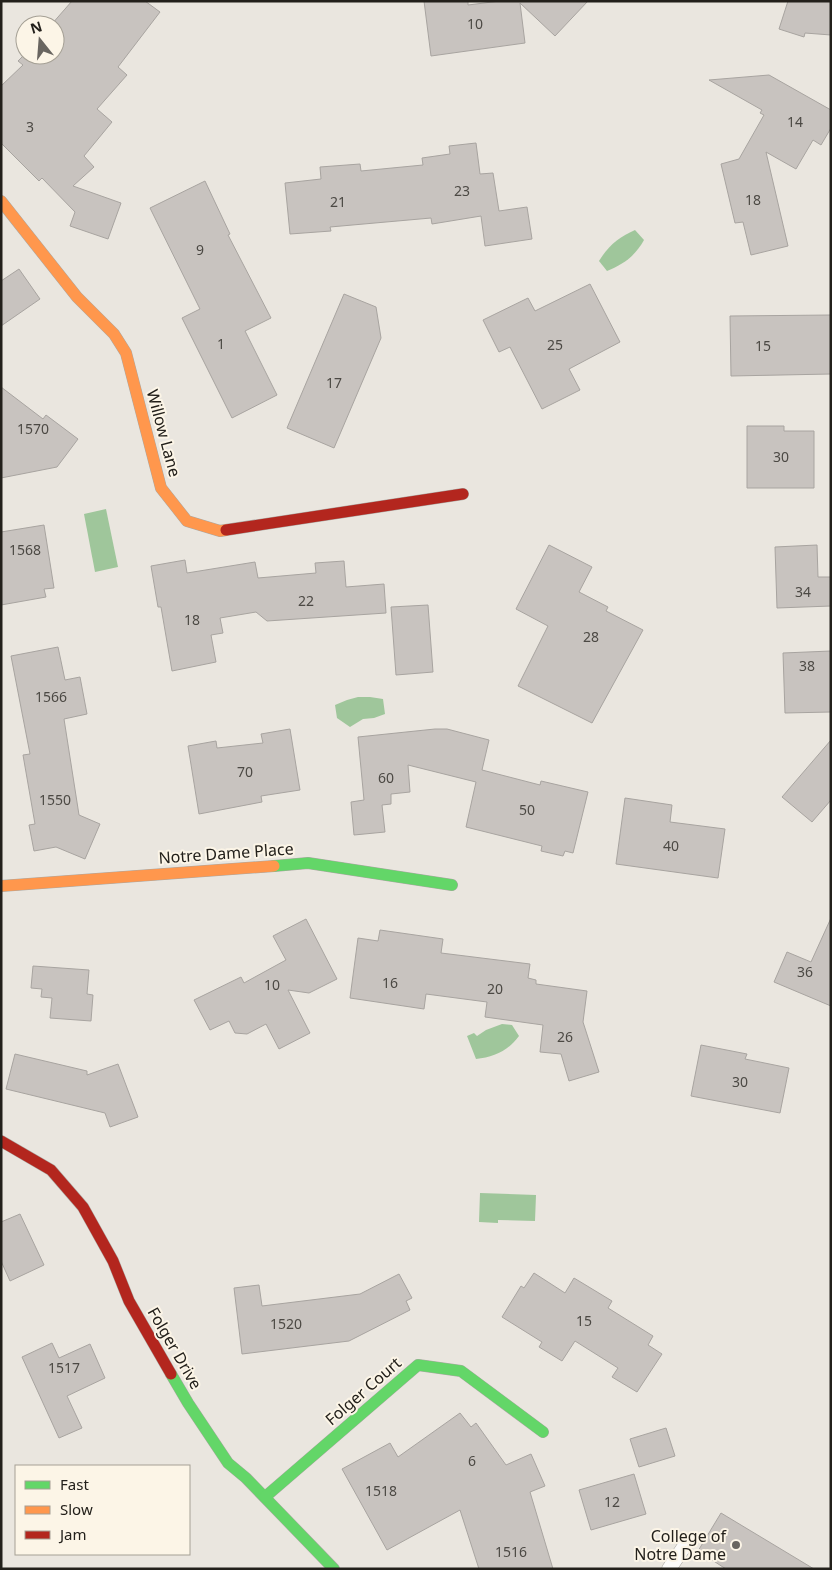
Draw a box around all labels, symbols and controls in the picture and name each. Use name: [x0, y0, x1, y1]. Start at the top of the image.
house number: 10: [467, 14, 483, 33]
north arrow: [15, 15, 65, 65]
text: N: [28, 16, 44, 38]
house number: 14: [787, 112, 803, 131]
house number: 3: [26, 117, 34, 136]
house number: 23: [454, 181, 470, 200]
house number: 18: [745, 190, 761, 209]
house number: 21: [330, 192, 346, 211]
house number: 9: [196, 240, 204, 259]
house number: 1: [217, 334, 225, 353]
house number: 25: [547, 335, 563, 354]
house number: 15: [755, 336, 771, 355]
house number: 17: [326, 373, 342, 392]
street label: Willow Lane: [142, 387, 186, 479]
house number: 1570: [17, 419, 49, 438]
house number: 30: [773, 447, 789, 466]
house number: 1568: [9, 540, 41, 559]
house number: 34: [795, 582, 811, 601]
house number: 22: [298, 591, 314, 610]
house number: 18: [184, 610, 200, 629]
house number: 28: [583, 627, 599, 646]
house number: 38: [799, 656, 815, 675]
house number: 1566: [35, 687, 67, 706]
house number: 70: [237, 762, 253, 781]
house number: 60: [378, 768, 394, 787]
house number: 1550: [39, 790, 71, 809]
house number: 50: [519, 800, 535, 819]
house number: 40: [663, 836, 679, 855]
street label: Notre Dame Place: [158, 837, 294, 869]
house number: 36: [797, 962, 813, 981]
house number: 16: [382, 973, 398, 992]
house number: 10: [264, 975, 280, 994]
house number: 20: [487, 979, 503, 998]
house number: 26: [557, 1027, 573, 1046]
house number: 30: [732, 1072, 748, 1091]
street label: Folger Drive: [143, 1303, 207, 1393]
house number: 15: [576, 1311, 592, 1330]
house number: 1520: [270, 1314, 302, 1333]
street label: Folger Court: [320, 1352, 406, 1430]
house number: 1517: [48, 1358, 80, 1377]
house number: 6: [468, 1451, 476, 1470]
legend: [15, 1465, 190, 1555]
text: Fast: [60, 1474, 89, 1494]
house number: 1518: [365, 1481, 397, 1500]
house number: 12: [604, 1492, 620, 1511]
text: Slow: [60, 1499, 93, 1519]
text: Jam: [58, 1524, 87, 1544]
place label: College of Notre Dame: [634, 1525, 727, 1565]
marker: College of Notre Dame: [730, 1539, 742, 1551]
house number: 1516: [495, 1542, 527, 1561]

